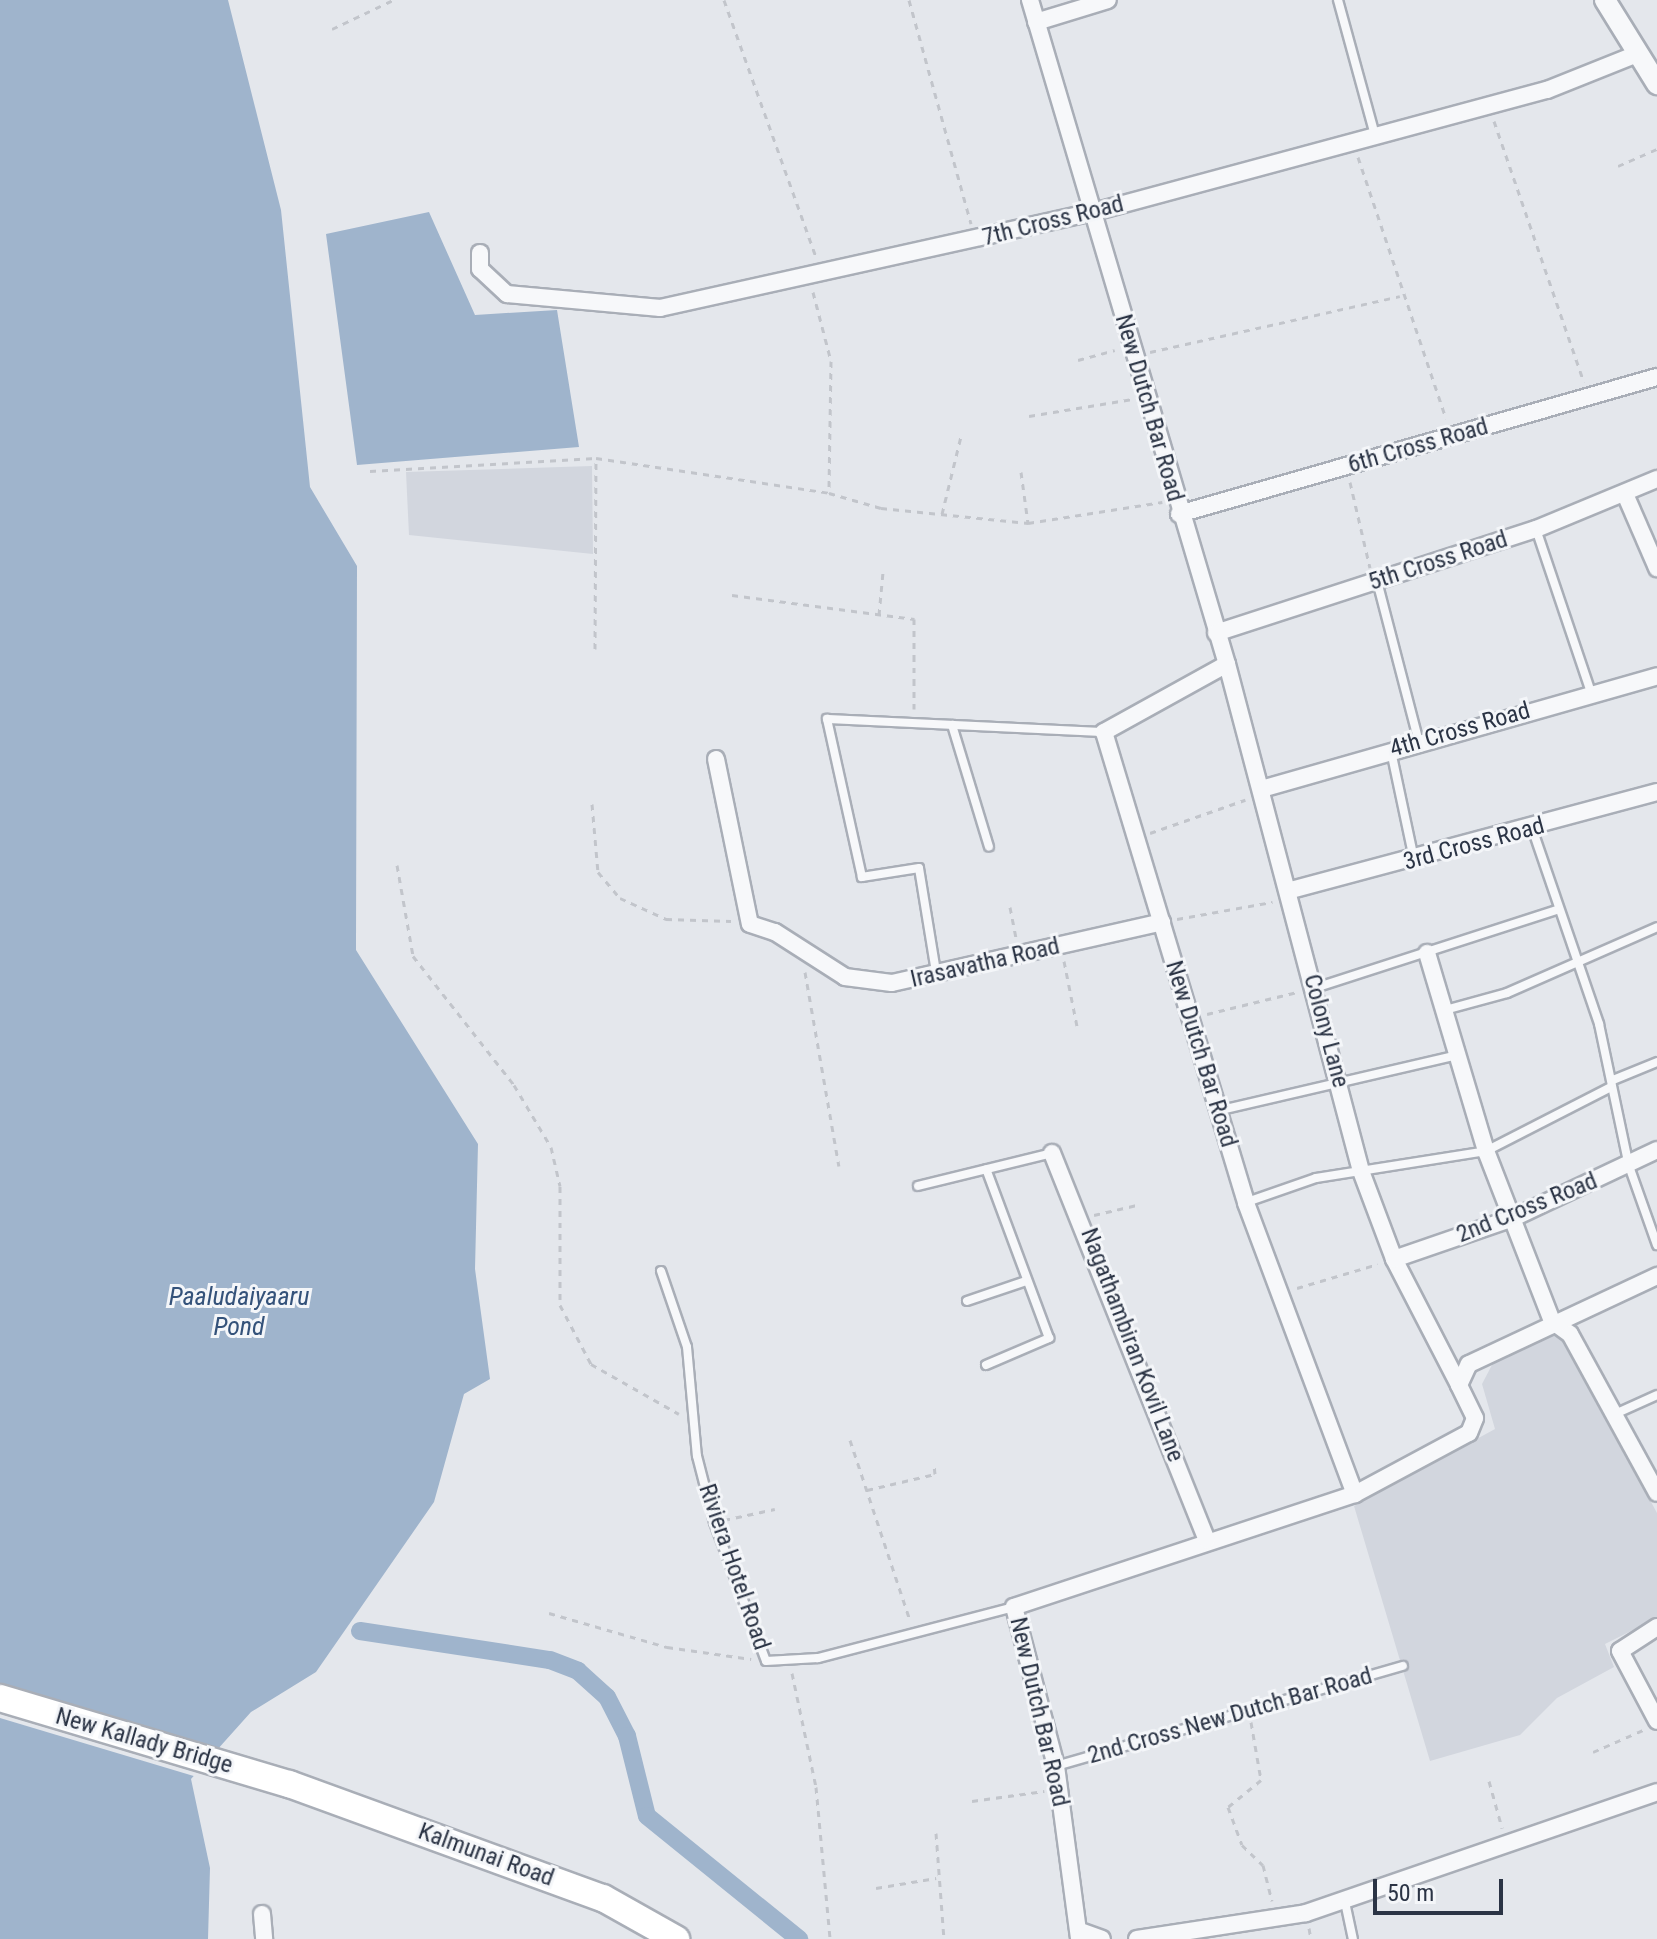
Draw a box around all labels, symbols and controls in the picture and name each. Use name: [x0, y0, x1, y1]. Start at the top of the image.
street label: 7th Cross Road: [979, 190, 1127, 252]
street label: New Dutch Bar Road: [1109, 311, 1189, 505]
street label: 6th Cross Road: [1345, 412, 1491, 480]
street label: 5th Cross Road: [1365, 525, 1511, 597]
street label: 4th Cross Road: [1387, 696, 1533, 764]
street label: 3rd Cross Road: [1400, 811, 1548, 877]
street label: Irasavatha Road: [908, 932, 1062, 994]
street label: New Dutch Bar Road: [1159, 957, 1243, 1151]
street label: Colony Lane: [1297, 971, 1355, 1091]
street label: 2nd Cross Road: [1452, 1167, 1602, 1249]
street label: Nagathambiran Kovil Lane: [1074, 1224, 1190, 1466]
water label: Paaludaiyaaru Pond: [169, 1281, 309, 1342]
street label: Riviera Hotel Road: [692, 1480, 776, 1654]
street label: New Dutch Bar Road: [1003, 1615, 1075, 1809]
street label: 2nd Cross New Dutch Bar Road: [1085, 1662, 1375, 1770]
street label: New Kallady Bridge: [52, 1702, 236, 1780]
street label: Kalmunai Road: [414, 1817, 558, 1893]
scale bar: [1377, 1863, 1507, 1913]
text: 50 m: [1387, 1879, 1434, 1907]

